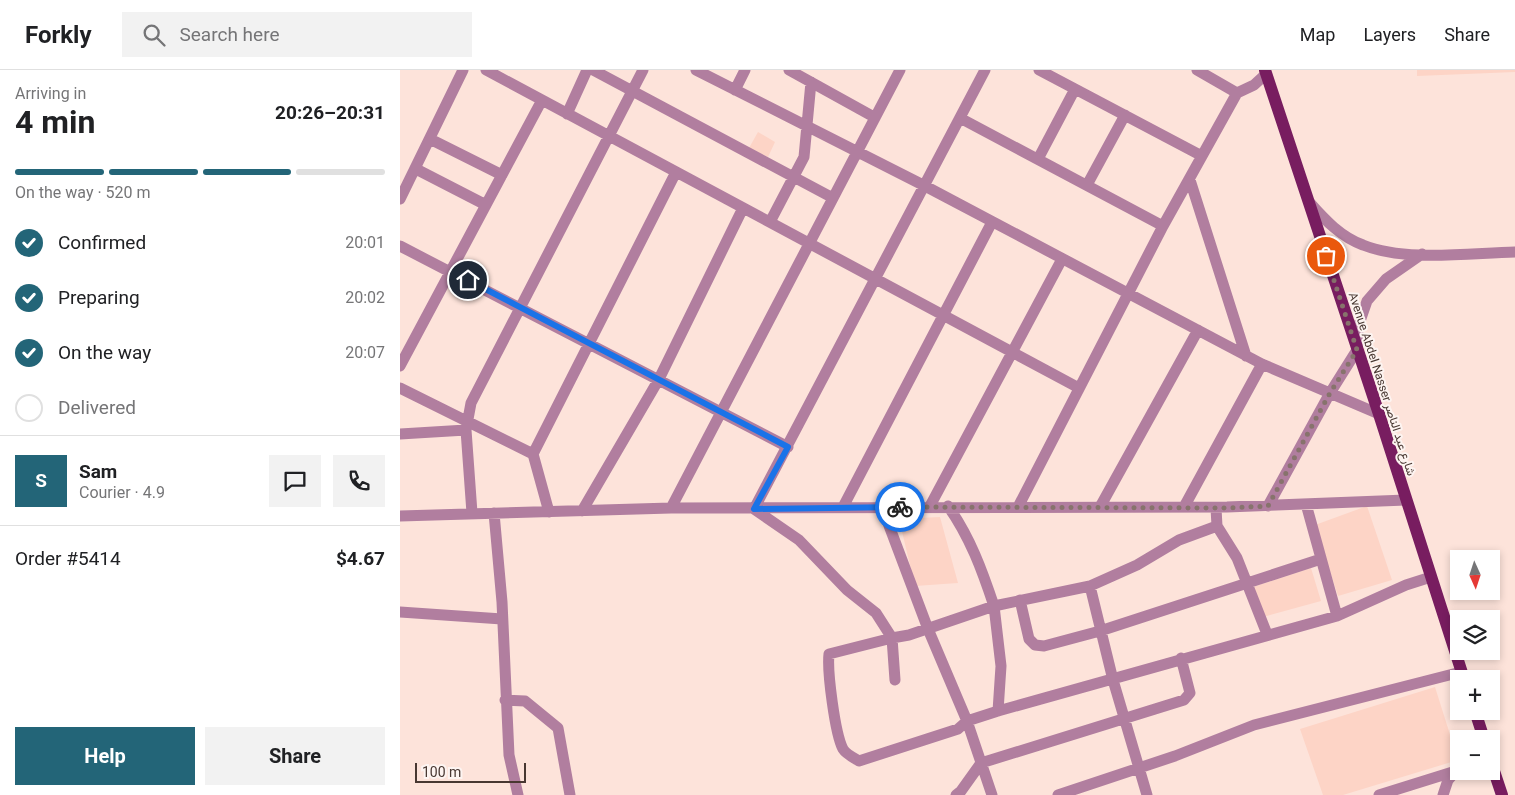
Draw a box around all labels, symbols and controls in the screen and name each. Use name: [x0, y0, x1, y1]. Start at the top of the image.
search box: [122, 12, 472, 57]
text: Forkly: [25, 21, 92, 49]
icon: search: [140, 21, 168, 49]
text: Search here: [180, 23, 279, 46]
text: Map: [1300, 24, 1335, 45]
text: Layers: [1363, 24, 1416, 45]
text: Share: [1444, 24, 1490, 45]
text: Arriving in: [15, 84, 86, 103]
text: 20:26–20:31: [275, 101, 385, 124]
text: 4 min: [15, 103, 95, 141]
text: On the way · 520 m: [15, 183, 151, 202]
icon: check: [15, 229, 43, 257]
text: Confirmed: [58, 231, 146, 254]
text: 20:01: [345, 233, 385, 252]
pin: [1305, 235, 1347, 277]
icon: bag: [1312, 242, 1340, 270]
pin: [447, 259, 489, 301]
icon: home: [454, 266, 482, 294]
icon: check: [15, 284, 43, 312]
text: Preparing: [58, 286, 140, 309]
text: 20:02: [345, 288, 385, 307]
street label: Avenue Abdel Nasser شارع عبد الناصر: [1344, 291, 1418, 478]
icon: check: [15, 339, 43, 367]
text: On the way: [58, 341, 151, 364]
text: 20:07: [345, 343, 385, 362]
text: Delivered: [58, 396, 136, 419]
button: chat: [269, 455, 321, 507]
button: phone: [333, 455, 385, 507]
text: Sam: [79, 460, 117, 483]
text: S: [35, 469, 47, 492]
courier: [875, 482, 925, 532]
text: Courier · 4.9: [79, 483, 165, 502]
icon: bike: [886, 493, 914, 521]
text: Order #5414: [15, 547, 121, 570]
text: $4.67: [336, 547, 385, 570]
north arrow: [1450, 550, 1500, 600]
map controls: [1450, 550, 1500, 780]
button: layers: [1450, 610, 1500, 660]
button: +: [1450, 670, 1500, 720]
button: Help: [15, 727, 195, 785]
button: Share: [205, 727, 385, 785]
button: −: [1450, 730, 1500, 780]
scale bar: [415, 760, 526, 783]
text: 100 m: [422, 764, 461, 780]

